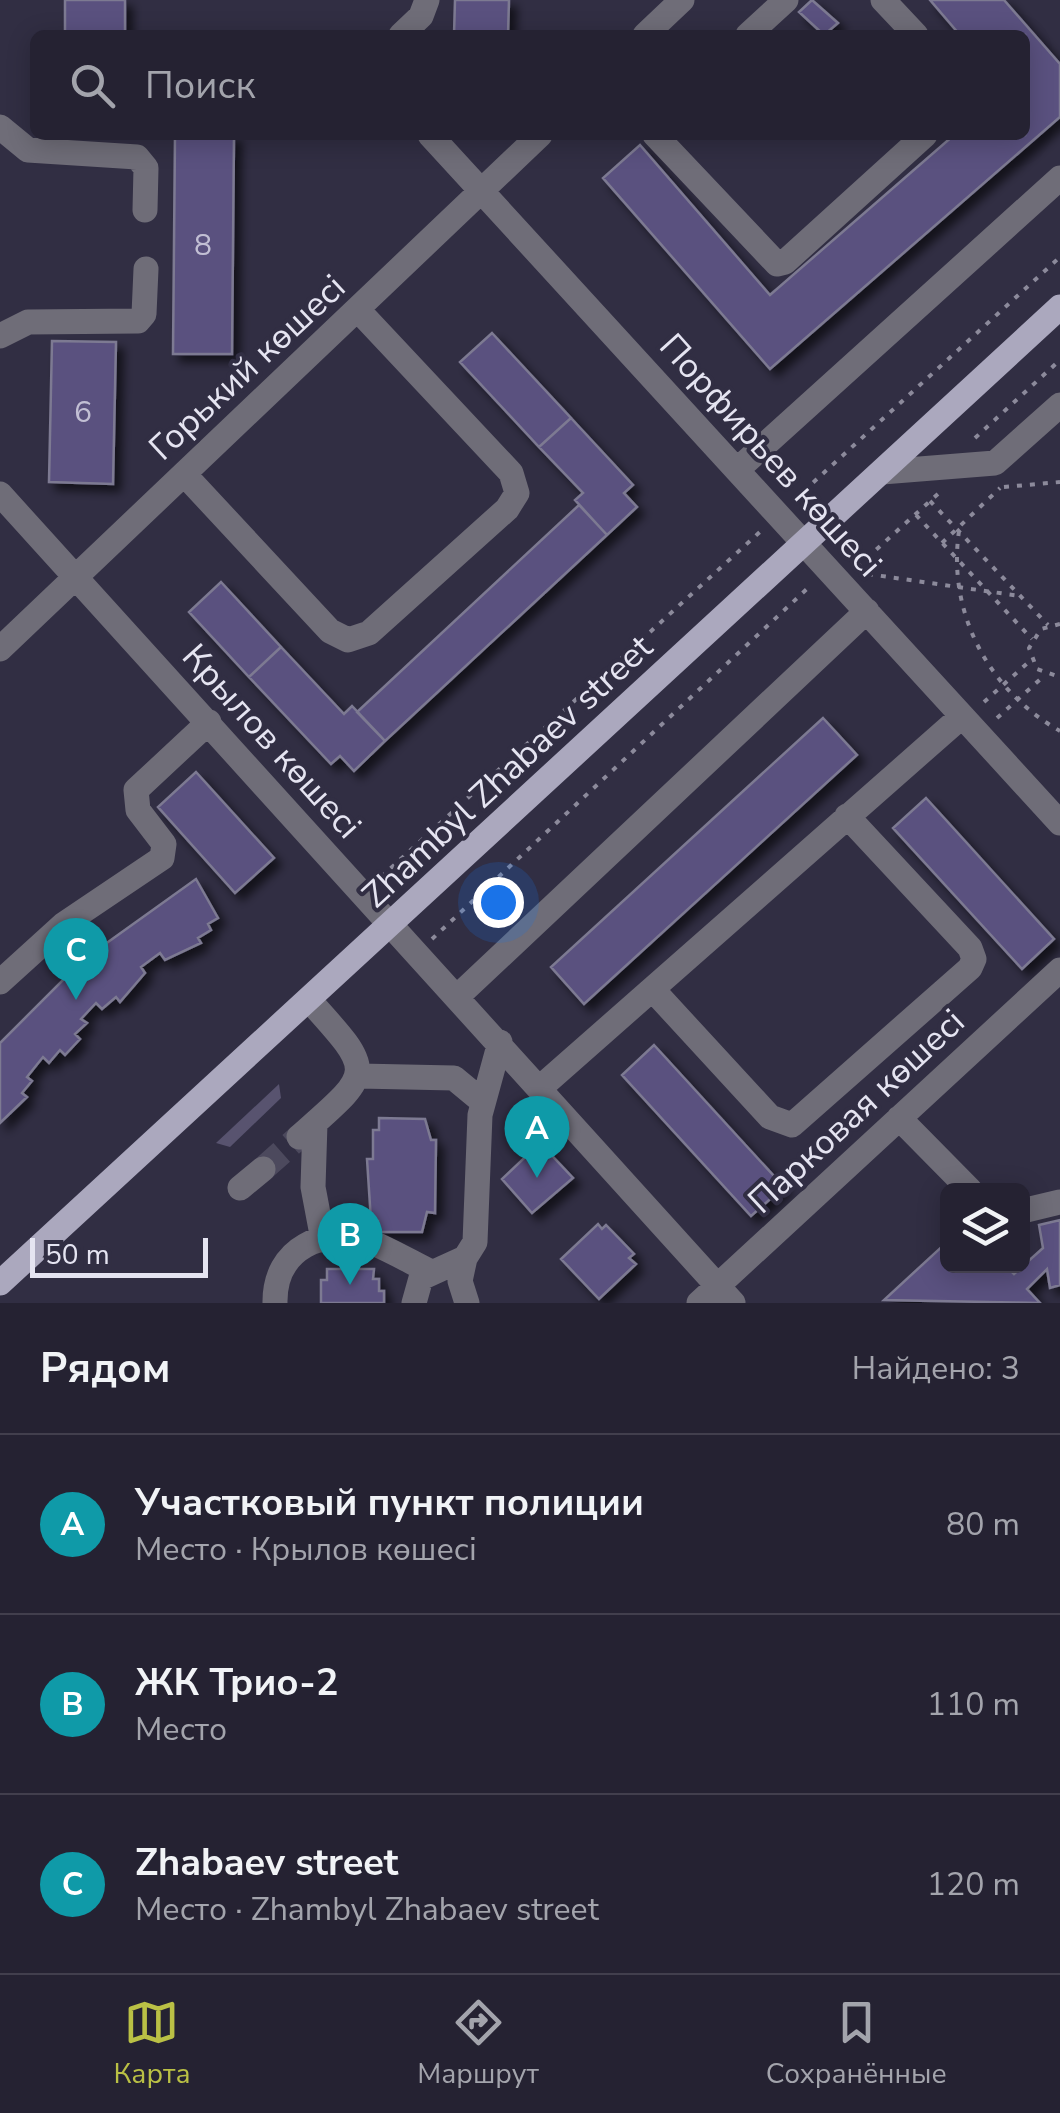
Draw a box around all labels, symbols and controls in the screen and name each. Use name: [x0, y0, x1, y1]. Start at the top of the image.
search box: [30, 30, 1030, 140]
icon: search: [65, 58, 120, 113]
text: Поиск: [145, 60, 255, 111]
house number: 8: [194, 225, 212, 266]
street label: Горький көшесі: [139, 264, 356, 471]
street label: Порфирьев көшесі: [649, 324, 893, 587]
house number: 6: [74, 392, 92, 433]
street label: Zhambyl Zhabaev street: [352, 624, 663, 918]
street label: Крылов көшесі: [172, 634, 372, 849]
your location: [473, 877, 524, 928]
pin: C: [44, 918, 108, 1000]
street label: Парковая көшесі: [738, 999, 975, 1224]
pin: A: [504, 1096, 570, 1178]
map controls: [940, 1183, 1030, 1273]
button: layers: [940, 1183, 1030, 1273]
pin: B: [318, 1202, 382, 1285]
scale bar: [30, 1233, 208, 1278]
text: 50 m: [45, 1236, 110, 1274]
text: Рядом: [40, 1340, 170, 1397]
text: Найдено: 3: [852, 1347, 1020, 1390]
text: Участковый пункт полиции: [135, 1477, 644, 1528]
text: A: [61, 1503, 84, 1546]
text: 80 m: [946, 1503, 1020, 1546]
text: Место · Крылов көшесі: [135, 1528, 477, 1571]
text: ЖК Трио-2: [135, 1657, 339, 1708]
text: B: [61, 1683, 84, 1726]
text: 110 m: [927, 1683, 1020, 1726]
text: Место: [135, 1708, 227, 1751]
text: Zhabaev street: [135, 1837, 398, 1888]
text: C: [62, 1863, 83, 1906]
text: 120 m: [927, 1863, 1020, 1906]
text: Место · Zhambyl Zhabaev street: [135, 1888, 599, 1931]
tab: Карта: [113, 1995, 191, 2093]
tab: Маршрут: [417, 1995, 539, 2093]
tab: Сохранённые: [766, 1995, 947, 2093]

